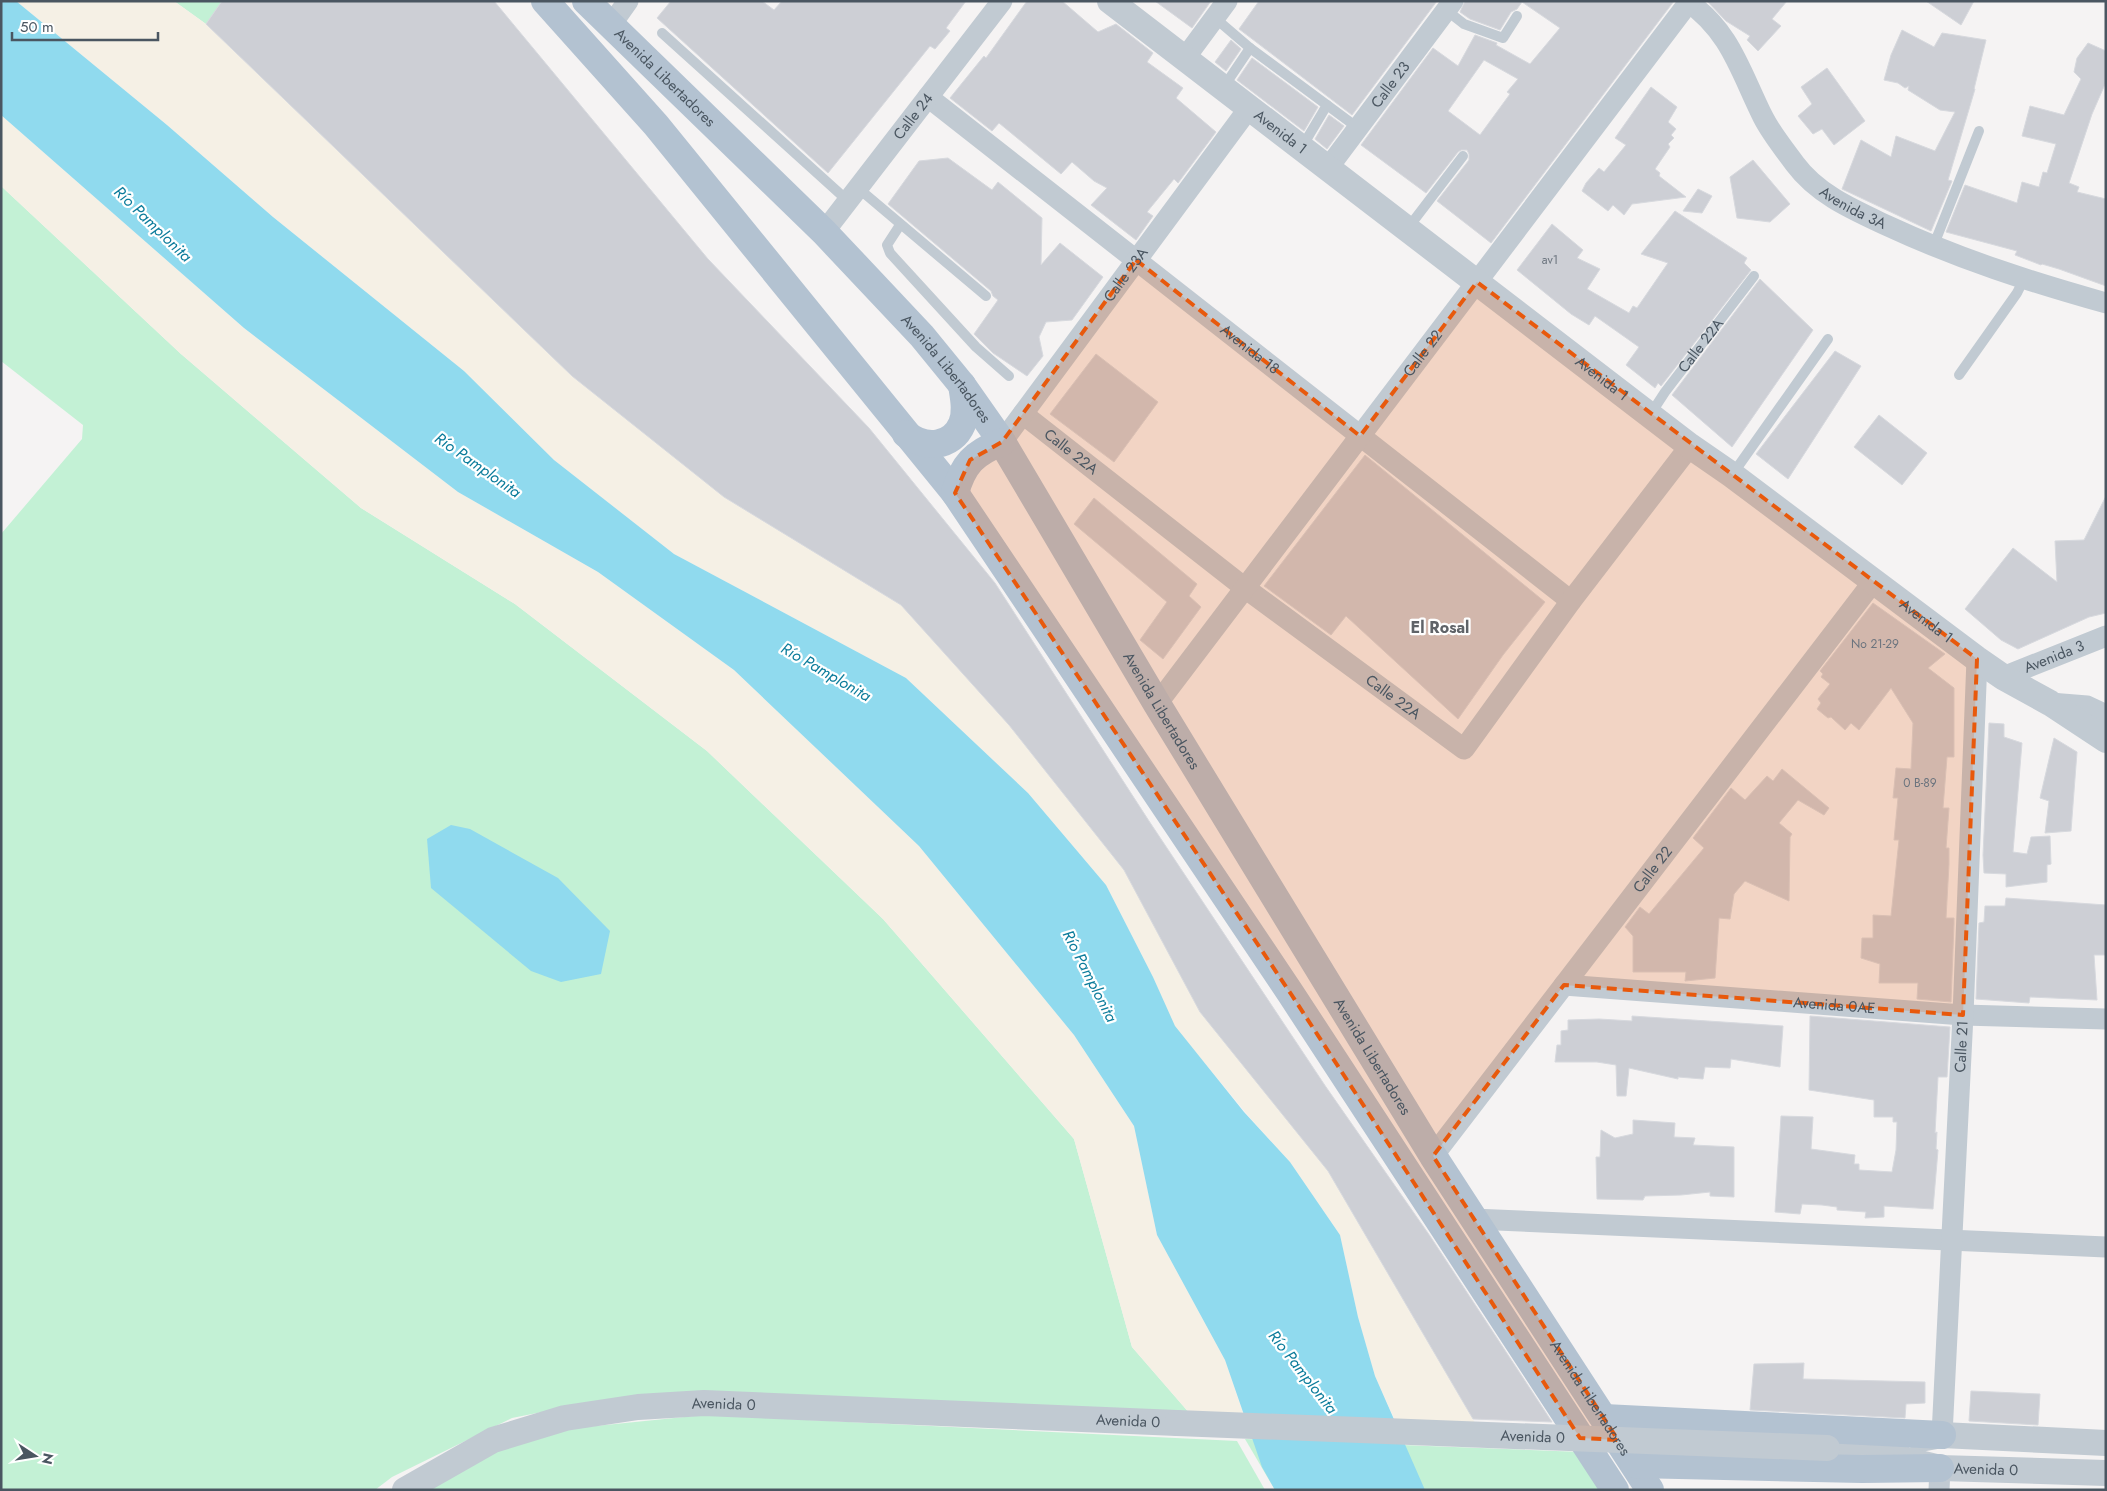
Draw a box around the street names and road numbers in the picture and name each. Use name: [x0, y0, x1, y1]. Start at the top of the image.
street label: Avenida Libertadores: [609, 23, 721, 132]
street label: Calle 23: [1366, 57, 1415, 113]
street label: Calle 24: [888, 88, 938, 144]
street label: Avenida 1: [1249, 104, 1312, 160]
street label: Avenida 3A: [1815, 181, 1890, 235]
street label: Calle 23A: [1098, 243, 1153, 307]
street label: Avenida Libertadores: [896, 309, 996, 427]
street label: Calle 22A: [1673, 314, 1729, 378]
street label: Avenida 18: [1215, 319, 1284, 380]
street label: Calle 22: [1398, 325, 1448, 381]
street label: Avenida 1: [1571, 351, 1633, 406]
street label: Calle 22A: [1039, 423, 1103, 480]
street label: Avenida 1: [1895, 593, 1958, 648]
street label: Avenida 3: [2020, 635, 2088, 679]
street label: Avenida Libertadores: [1118, 648, 1205, 774]
street label: Calle 22A: [1361, 669, 1425, 725]
street label: Calle 22: [1628, 841, 1678, 898]
street label: Avenida 0AE: [1792, 991, 1876, 1019]
street label: Avenida Libertadores: [1328, 994, 1417, 1119]
street label: Calle 21: [1949, 1020, 1974, 1073]
street label: Avenida Libertadores: [1545, 1336, 1636, 1460]
street label: Avenida 0: [691, 1392, 756, 1416]
street label: Avenida 0: [1096, 1409, 1161, 1433]
street label: Avenida 0: [1500, 1424, 1565, 1449]
street label: Avenida 0: [1953, 1457, 2018, 1481]

